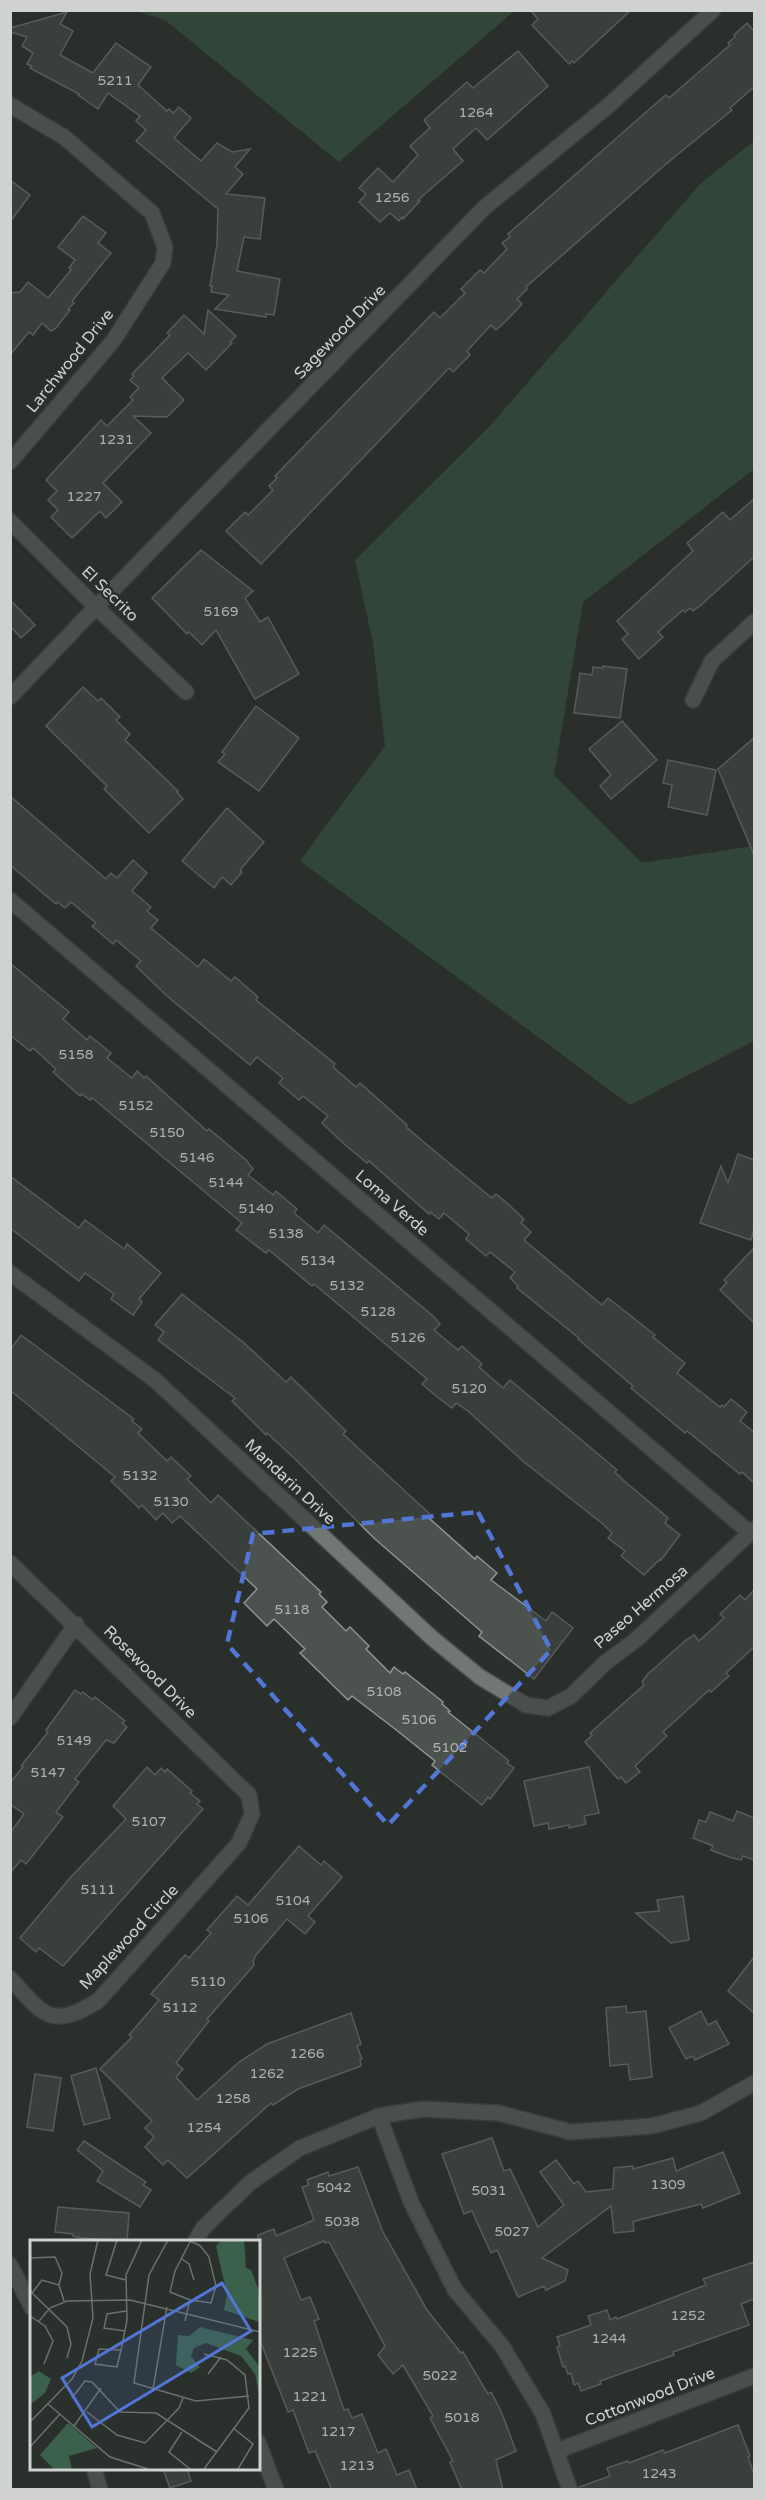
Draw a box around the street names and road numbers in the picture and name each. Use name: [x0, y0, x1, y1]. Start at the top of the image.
street label: Sagewood Drive: [290, 281, 390, 383]
street label: Larchwood Drive: [22, 305, 118, 417]
street label: El Secrito: [77, 562, 143, 626]
street label: Loma Verde: [351, 1166, 433, 1240]
street label: Mandarin Drive: [240, 1435, 340, 1529]
street label: Paseo Hermosa: [590, 1561, 692, 1653]
street label: Rosewood Drive: [99, 1621, 201, 1723]
street label: Maplewood Circle: [75, 1880, 183, 1994]
street label: Cottonwood Drive: [582, 2363, 718, 2431]

